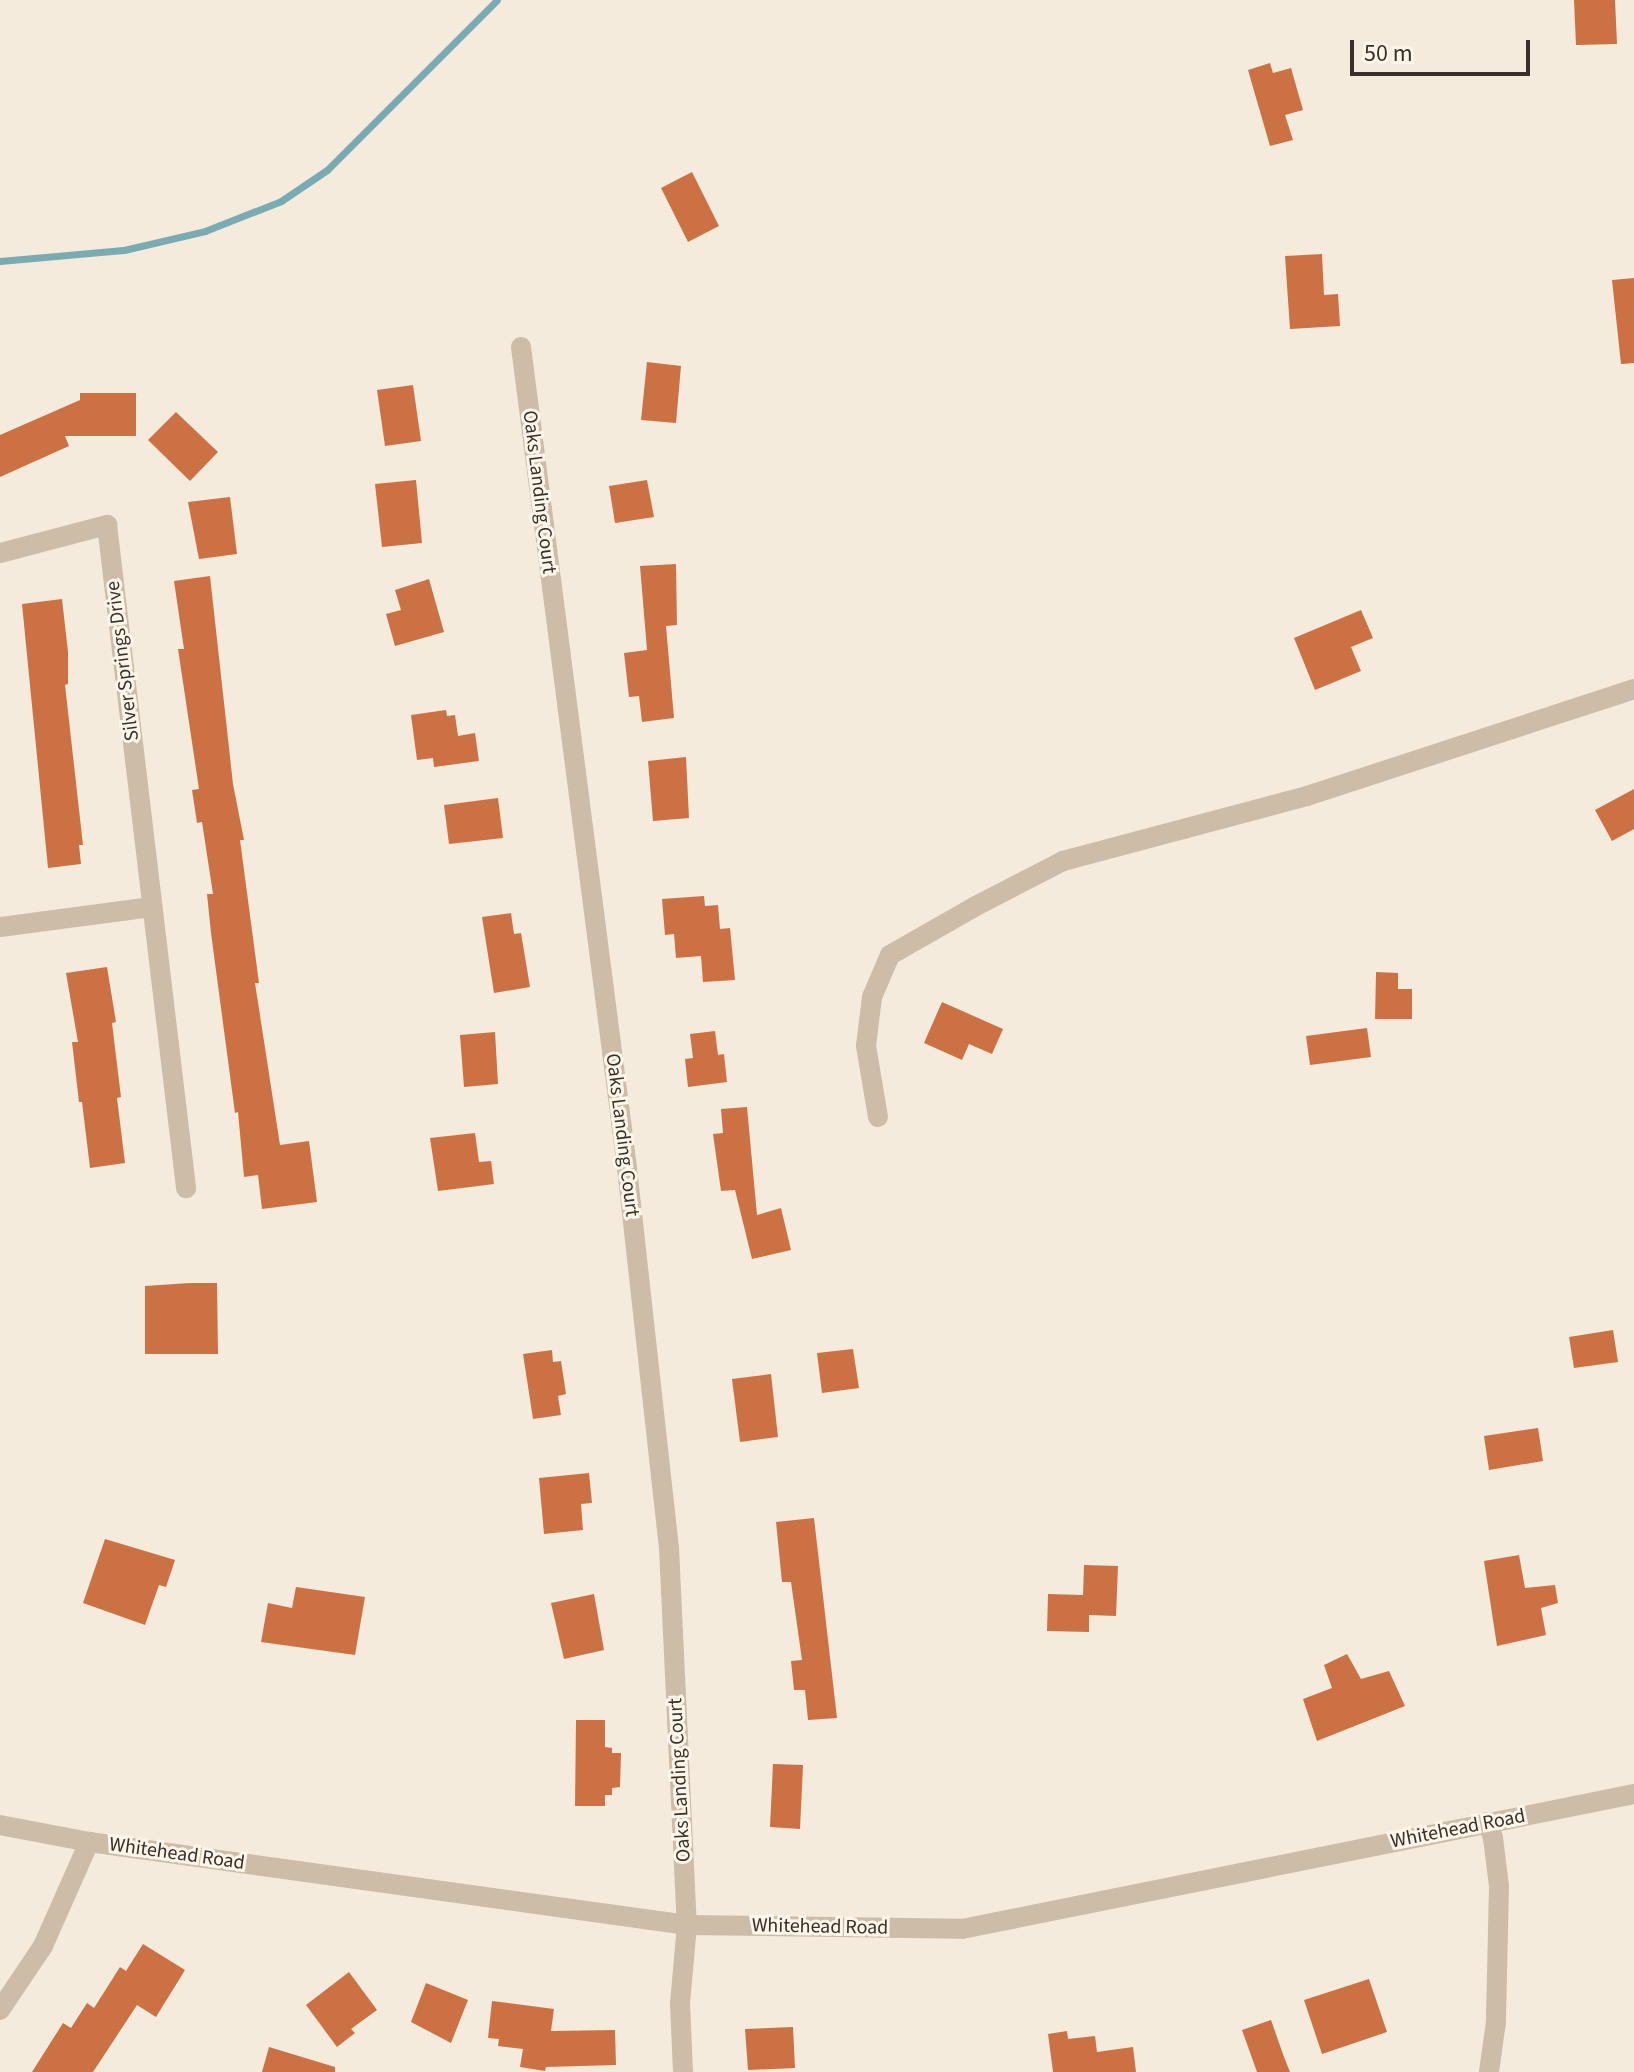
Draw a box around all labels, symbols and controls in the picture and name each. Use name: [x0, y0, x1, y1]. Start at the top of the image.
scale bar: [1354, 24, 1534, 74]
text: 50 m: [1364, 36, 1413, 71]
street label: Oaks Landing Court: [517, 409, 561, 575]
street label: Silver Springs Drive: [101, 580, 145, 742]
street label: Oaks Landing Court: [600, 1052, 644, 1218]
street label: Oaks Landing Court: [664, 1697, 696, 1863]
street label: Whitehead Road: [1389, 1804, 1527, 1854]
street label: Whitehead Road: [108, 1833, 246, 1875]
street label: Whitehead Road: [752, 1914, 888, 1940]

